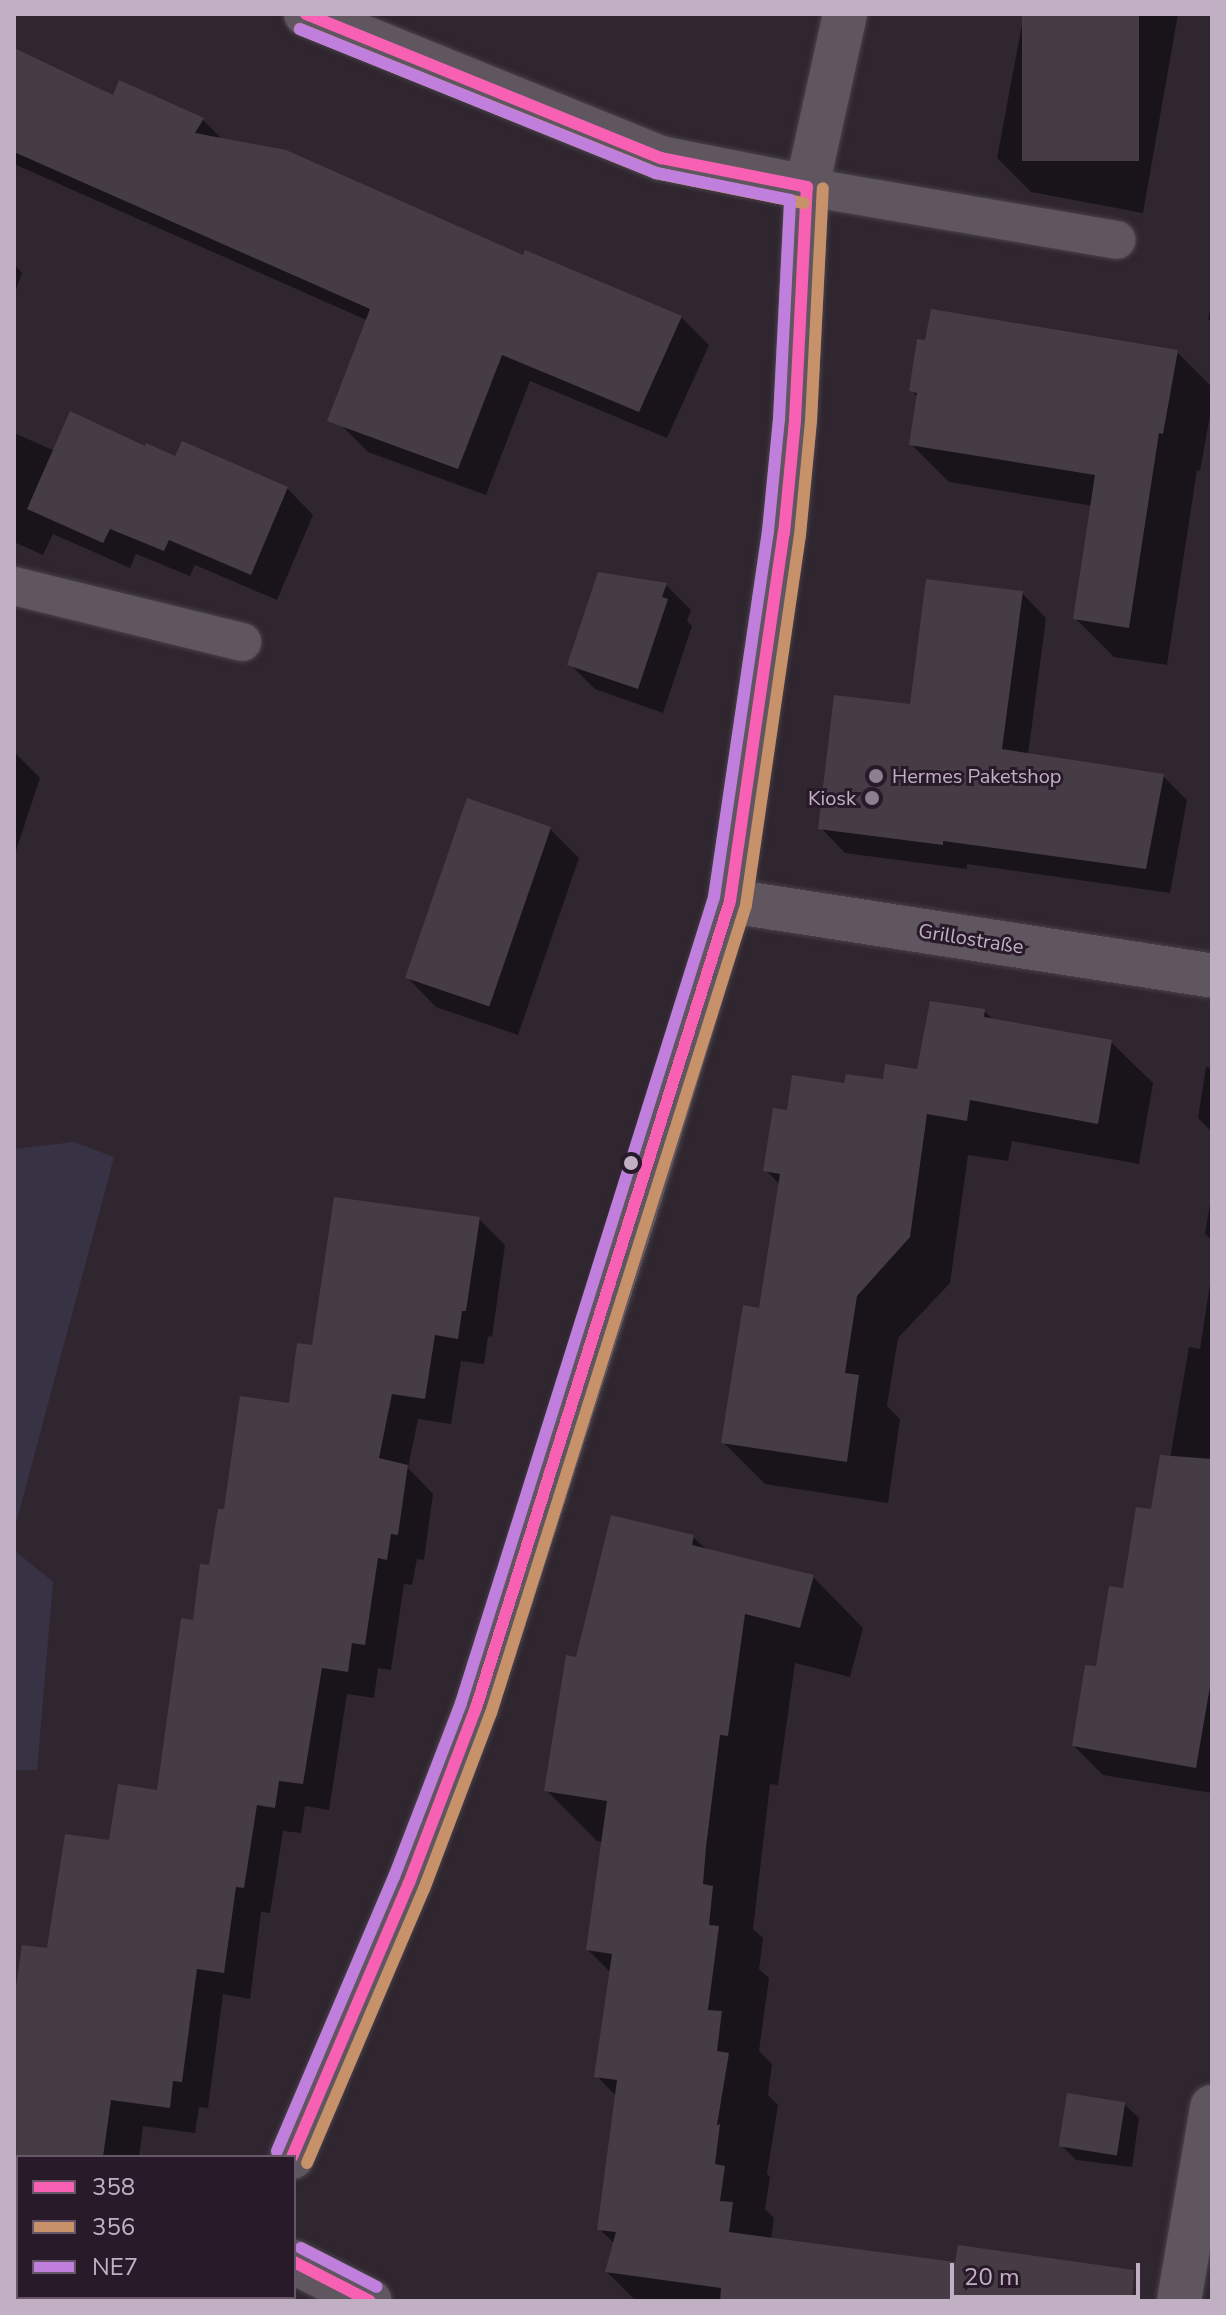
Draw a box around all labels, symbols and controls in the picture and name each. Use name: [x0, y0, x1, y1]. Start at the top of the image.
place label: Hermes Paketshop: [892, 764, 1061, 788]
marker: Hermes Paketshop: [867, 767, 885, 785]
place label: Kiosk: [808, 786, 856, 810]
marker: Kiosk: [863, 789, 881, 807]
street label: Grillostraße: [917, 919, 1025, 959]
unlabelled marker: [623, 1155, 639, 1171]
legend: [16, 2155, 296, 2299]
text: 358: [92, 2171, 135, 2203]
text: 356: [92, 2211, 135, 2243]
scale bar: [954, 2247, 1144, 2297]
text: NE7: [92, 2251, 138, 2283]
text: 20 m: [964, 2261, 1020, 2293]

